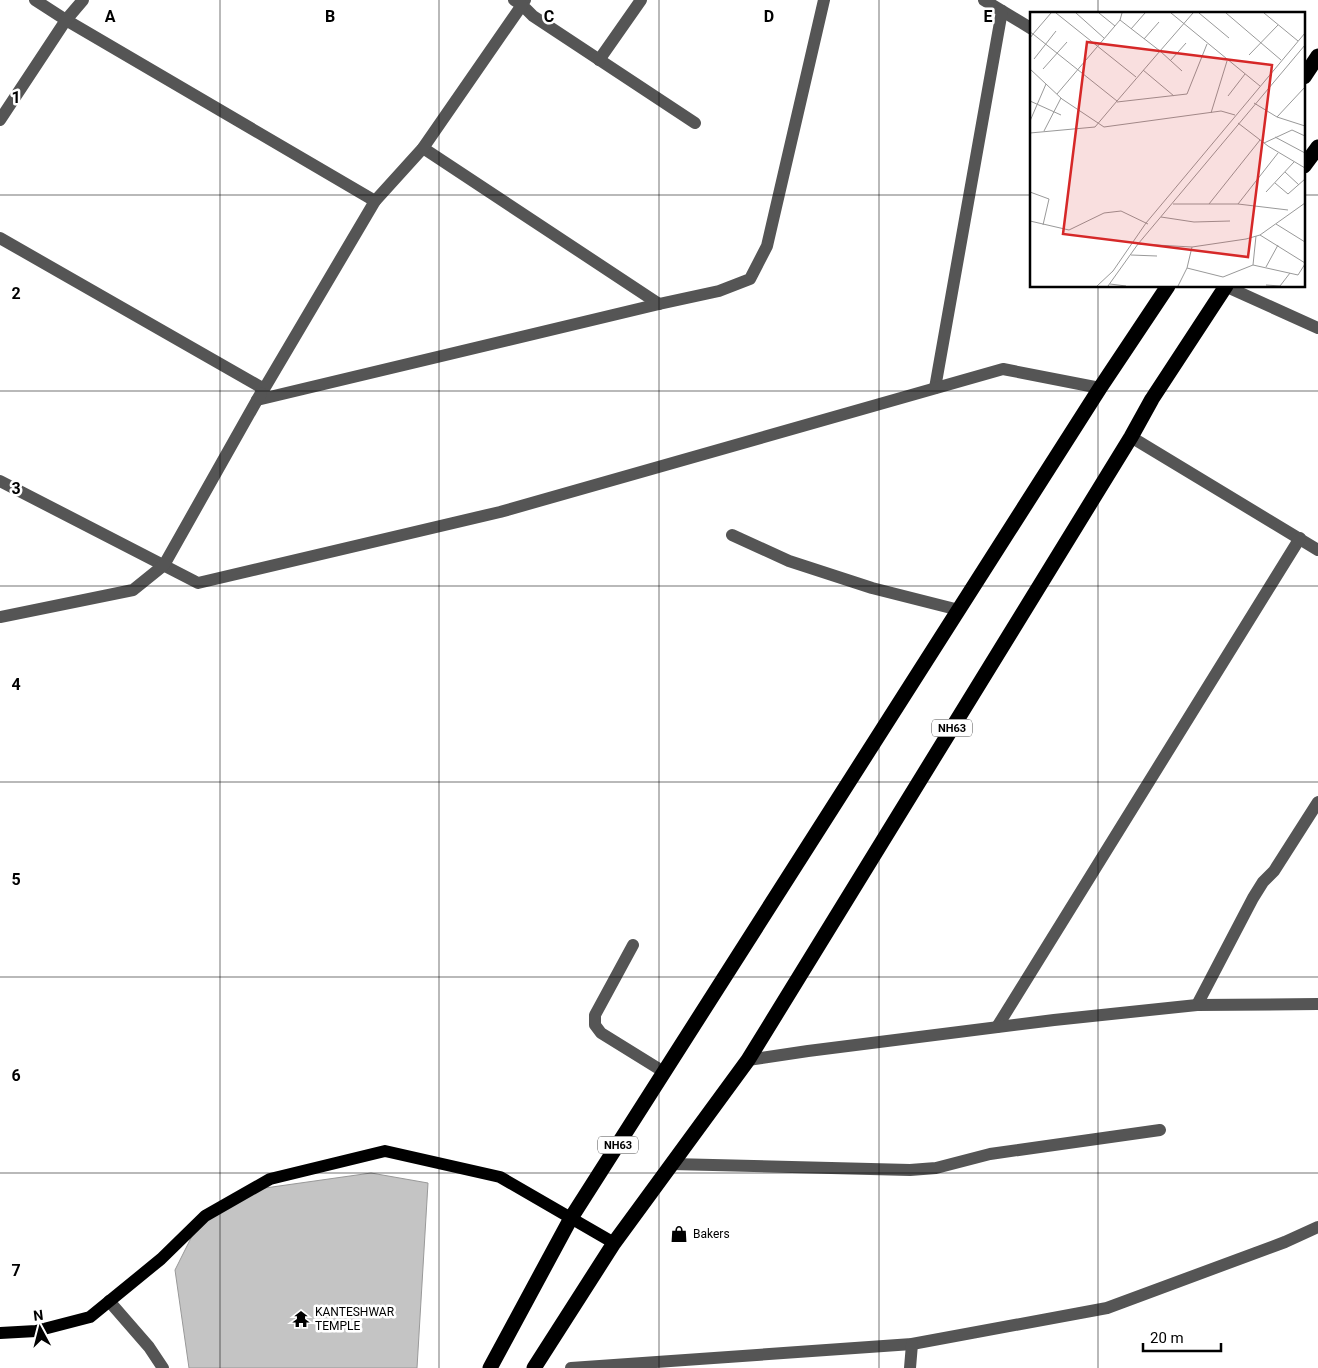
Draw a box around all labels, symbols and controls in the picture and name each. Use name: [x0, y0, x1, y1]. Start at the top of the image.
text: A: [105, 7, 116, 26]
text: B: [325, 7, 335, 26]
text: C: [544, 7, 554, 26]
text: D: [764, 7, 774, 26]
text: E: [984, 7, 993, 26]
inset map: [1030, 12, 1306, 288]
text: 1: [11, 88, 21, 107]
text: 2: [11, 284, 21, 303]
text: 3: [11, 479, 21, 498]
text: 4: [11, 675, 21, 694]
road number: NH63: [932, 720, 972, 736]
text: 5: [11, 870, 21, 889]
text: 6: [11, 1066, 21, 1085]
road number: NH63: [598, 1136, 638, 1154]
shop icon: Bakers: [669, 1224, 689, 1244]
place label: Bakers: [693, 1227, 730, 1241]
text: 7: [11, 1261, 21, 1280]
north arrow: [15, 1303, 65, 1353]
place label: KANTESHWAR TEMPLE: [315, 1305, 395, 1333]
text: N: [33, 1307, 44, 1324]
temple icon: KANTESHWAR TEMPLE: [291, 1309, 311, 1329]
scale bar: [1143, 1320, 1220, 1352]
text: 20 m: [1150, 1329, 1184, 1347]

